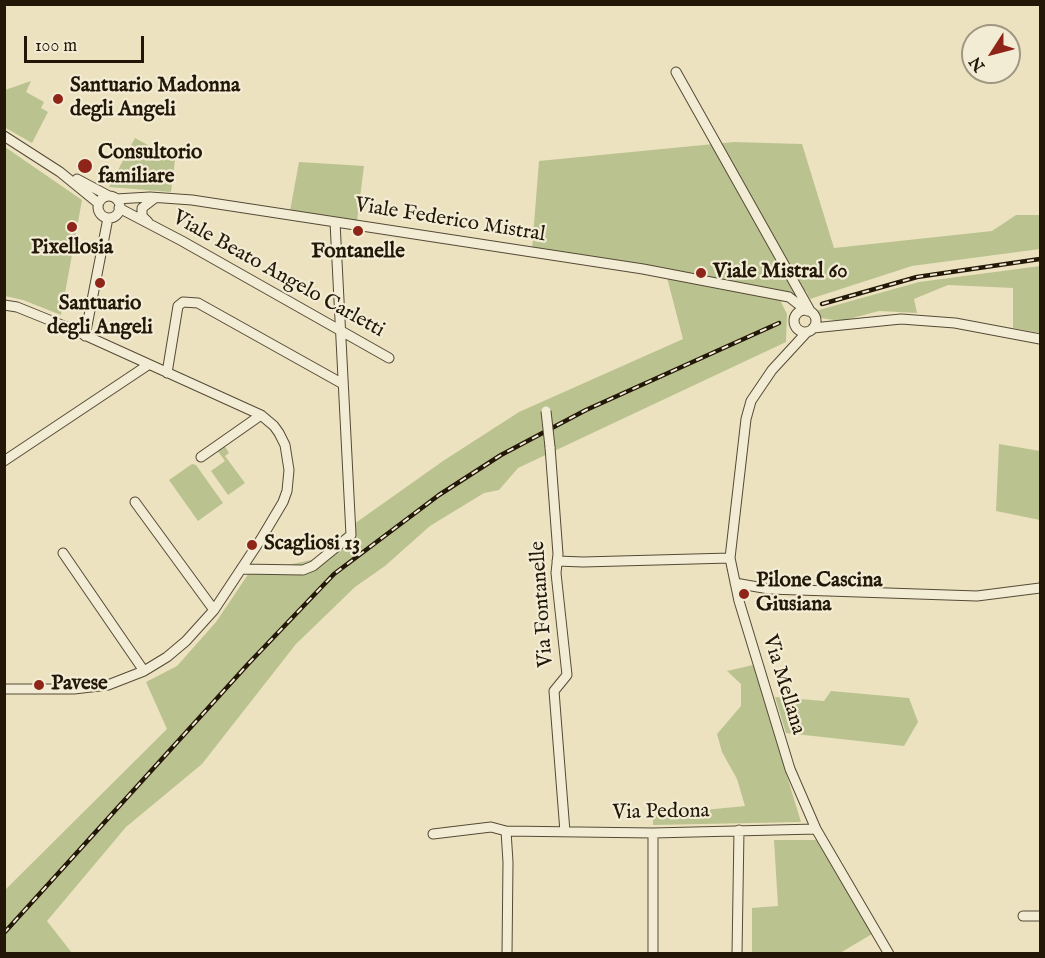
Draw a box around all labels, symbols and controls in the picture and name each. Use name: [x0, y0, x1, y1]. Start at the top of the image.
scale bar: [27, 24, 147, 62]
north arrow: [961, 24, 1021, 84]
text: 100 m: [35, 35, 77, 58]
text: N: [966, 52, 990, 75]
place label: Santuario Madonna degli Angeli: [70, 74, 240, 124]
marker: Santuario Madonna degli Angeli: [51, 92, 65, 106]
place label: Consultorio familiare: [98, 141, 202, 191]
marker: Consultorio familiare: [76, 157, 94, 175]
street label: Viale Federico Mistral: [353, 193, 547, 249]
street label: Viale Beato Angelo Carletti: [167, 206, 389, 344]
marker: Pixellosia: [65, 220, 79, 234]
marker: Fontanelle: [351, 224, 365, 238]
place label: Pixellosia: [31, 236, 113, 262]
place label: Fontanelle: [311, 240, 405, 266]
place label: Viale Mistral 60: [713, 260, 848, 286]
marker: Viale Mistral 60: [694, 266, 708, 280]
marker: Santuario degli Angeli: [93, 276, 107, 290]
place label: Santuario degli Angeli: [47, 292, 153, 342]
place label: Scagliosi 13: [264, 532, 360, 558]
marker: Scagliosi 13: [245, 538, 259, 552]
street label: Via Fontanelle: [526, 540, 560, 668]
place label: Pilone Cascina Giusiana: [756, 569, 882, 619]
marker: Pilone Cascina Giusiana: [737, 587, 751, 601]
street label: Via Mellana: [756, 632, 810, 738]
place label: Pavese: [51, 672, 108, 698]
marker: Pavese: [32, 678, 46, 692]
street label: Via Pedona: [612, 800, 710, 826]

